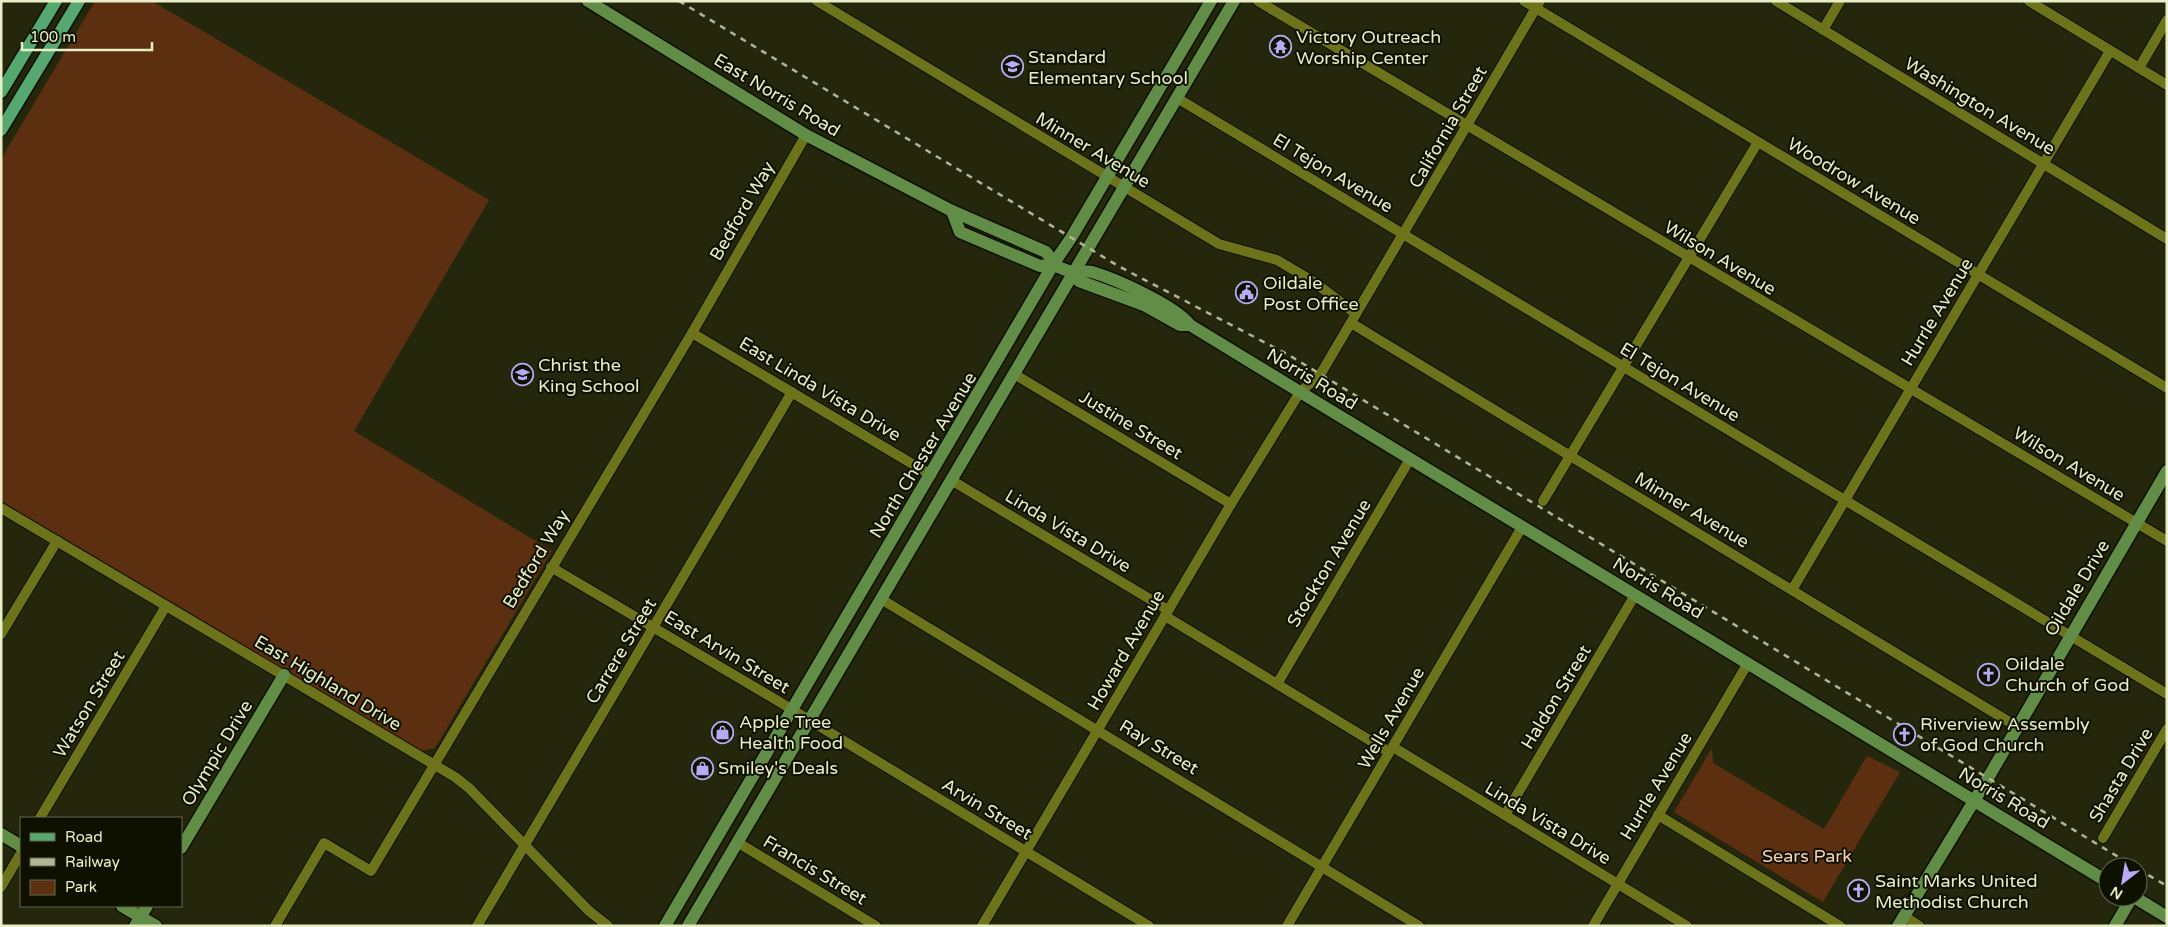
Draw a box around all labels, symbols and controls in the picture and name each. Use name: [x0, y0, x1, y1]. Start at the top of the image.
scale bar: [22, 20, 152, 52]
place label: Victory Outreach Worship Center: [1296, 26, 1441, 69]
text: 100 m: [30, 28, 76, 46]
temple icon: Victory Outreach Worship Center: [1268, 35, 1292, 59]
place label: Standard Elementary School: [1028, 46, 1188, 89]
street label: East Norris Road: [710, 49, 844, 141]
street label: Washington Avenue: [1901, 52, 2059, 160]
school or university icon: Standard Elementary School: [1000, 55, 1024, 79]
street label: California Street: [1404, 62, 1492, 192]
street label: Minner Avenue: [1032, 107, 1154, 193]
street label: El Tejon Avenue: [1269, 128, 1397, 218]
street label: Woodrow Avenue: [1783, 133, 1925, 229]
street label: Bedford Way: [705, 157, 779, 265]
street label: Wilson Avenue: [1660, 216, 1780, 300]
street label: Hurrle Avenue: [1896, 254, 1978, 370]
place label: Oildale Post Office: [1263, 272, 1359, 315]
public building icon: Oildale Post Office: [1235, 281, 1259, 305]
street label: East Linda Vista Drive: [735, 332, 905, 446]
street label: El Tejon Avenue: [1616, 337, 1744, 427]
street label: Norris Road: [1263, 343, 1361, 415]
place label: Christ the King School: [538, 354, 640, 397]
school or university icon: Christ the King School: [510, 363, 534, 387]
street label: North Chester Avenue: [865, 368, 981, 542]
street label: Justine Street: [1075, 386, 1187, 465]
street label: Wilson Avenue: [2009, 422, 2129, 506]
street label: Minner Avenue: [1631, 467, 1753, 553]
street label: Linda Vista Drive: [1001, 485, 1135, 577]
street label: Stockton Avenue: [1282, 495, 1376, 631]
street label: Bedford Way: [498, 505, 574, 612]
street label: Oildale Drive: [2040, 536, 2114, 640]
street label: Norris Road: [1609, 552, 1707, 624]
street label: Howard Avenue: [1083, 586, 1169, 714]
street label: Carrere Street: [581, 594, 661, 708]
street label: East Arvin Street: [660, 606, 794, 698]
street label: East Highland Drive: [250, 630, 406, 736]
street label: Haldon Street: [1516, 641, 1596, 753]
street label: Watson Street: [48, 646, 130, 761]
place label: Oildale Church of God: [2005, 653, 2130, 696]
church icon: Oildale Church of God: [1977, 662, 2001, 686]
street label: Wells Avenue: [1353, 663, 1429, 773]
street label: Olympic Drive: [177, 696, 257, 810]
place label: Apple Tree Health Food: [739, 711, 843, 754]
place label: Riverview Assembly of God Church: [1920, 713, 2090, 756]
street label: Ray Street: [1115, 715, 1203, 779]
shop icon: Apple Tree Health Food: [711, 720, 735, 744]
church icon: Riverview Assembly of God Church: [1892, 722, 1916, 746]
street label: Shasta Drive: [2084, 724, 2158, 826]
street label: Hurrle Avenue: [1615, 728, 1697, 844]
shop icon: Smiley's Deals: [690, 756, 714, 780]
place label: Smiley's Deals: [718, 757, 838, 779]
street label: Norris Road: [1955, 762, 2053, 834]
street label: Arvin Street: [938, 773, 1036, 845]
street label: Linda Vista Drive: [1481, 777, 1615, 869]
legend: [20, 817, 182, 907]
text: Road: [65, 828, 103, 846]
street label: Francis Street: [759, 830, 871, 910]
park label: Sears Park: [1762, 845, 1852, 867]
text: Railway: [65, 853, 120, 871]
north arrow: [2098, 857, 2148, 907]
place label: Saint Marks United Methodist Church: [1875, 870, 2038, 913]
text: Park: [65, 878, 97, 896]
church icon: Saint Marks United Methodist Church: [1847, 879, 1871, 903]
text: N: [2107, 883, 2126, 903]

